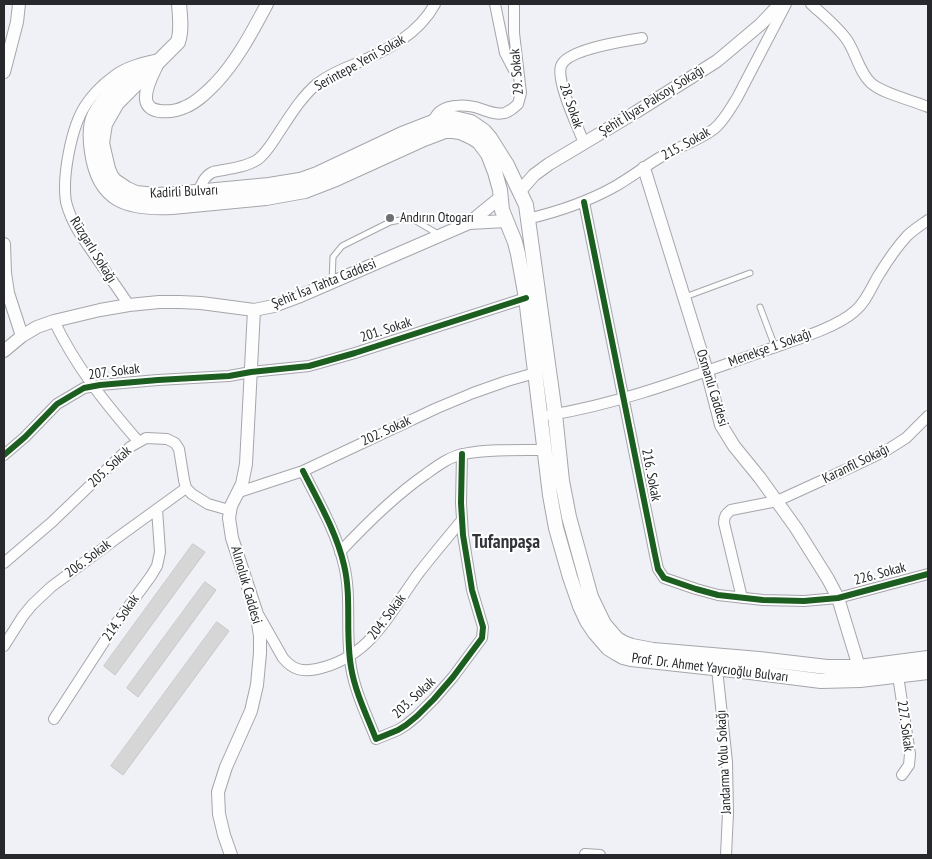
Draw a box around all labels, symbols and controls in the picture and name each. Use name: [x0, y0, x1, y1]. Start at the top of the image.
street label: Serintepe Yeni Sokak: [312, 31, 408, 95]
street label: 29. Sokak: [507, 48, 527, 96]
street label: Şehit İlyas Paksoy Sokağı: [596, 62, 708, 140]
street label: 28. Sokak: [555, 81, 587, 131]
street label: 215. Sokak: [659, 124, 713, 164]
street label: Kadirli Bulvarı: [149, 182, 219, 202]
place label: Andırın Otogarı: [400, 210, 474, 226]
marker: Andırın Otogarı: [384, 212, 396, 224]
street label: Rüzgarlı Sokağı: [66, 214, 120, 286]
street label: Şehit İsa Tahta Caddesi: [269, 255, 379, 313]
street label: 201. Sokak: [358, 314, 414, 346]
street label: Menekşe 1 Sokağı: [726, 325, 814, 371]
street label: Osmanlı Caddesi: [692, 347, 732, 429]
street label: 207. Sokak: [87, 361, 141, 383]
street label: 202. Sokak: [358, 412, 414, 450]
street label: Karanfil Sokağı: [820, 441, 892, 487]
street label: 205. Sokak: [85, 443, 135, 491]
street label: 216. Sokak: [638, 447, 664, 503]
district label: Tufanpaşa: [472, 532, 540, 554]
street label: 206. Sokak: [62, 536, 114, 582]
street label: Alınoluk Caddesi: [227, 544, 265, 626]
street label: 226. Sokak: [852, 559, 908, 589]
street label: 204. Sokak: [364, 591, 410, 643]
street label: 214. Sokak: [99, 592, 143, 644]
street label: Prof. Dr. Ahmet Yaycıoğlu Bulvarı: [631, 650, 789, 686]
street label: 203. Sokak: [389, 674, 439, 722]
street label: 227. Sokak: [893, 699, 917, 753]
street label: Jandarma Yolu Sokağı: [713, 710, 735, 814]

